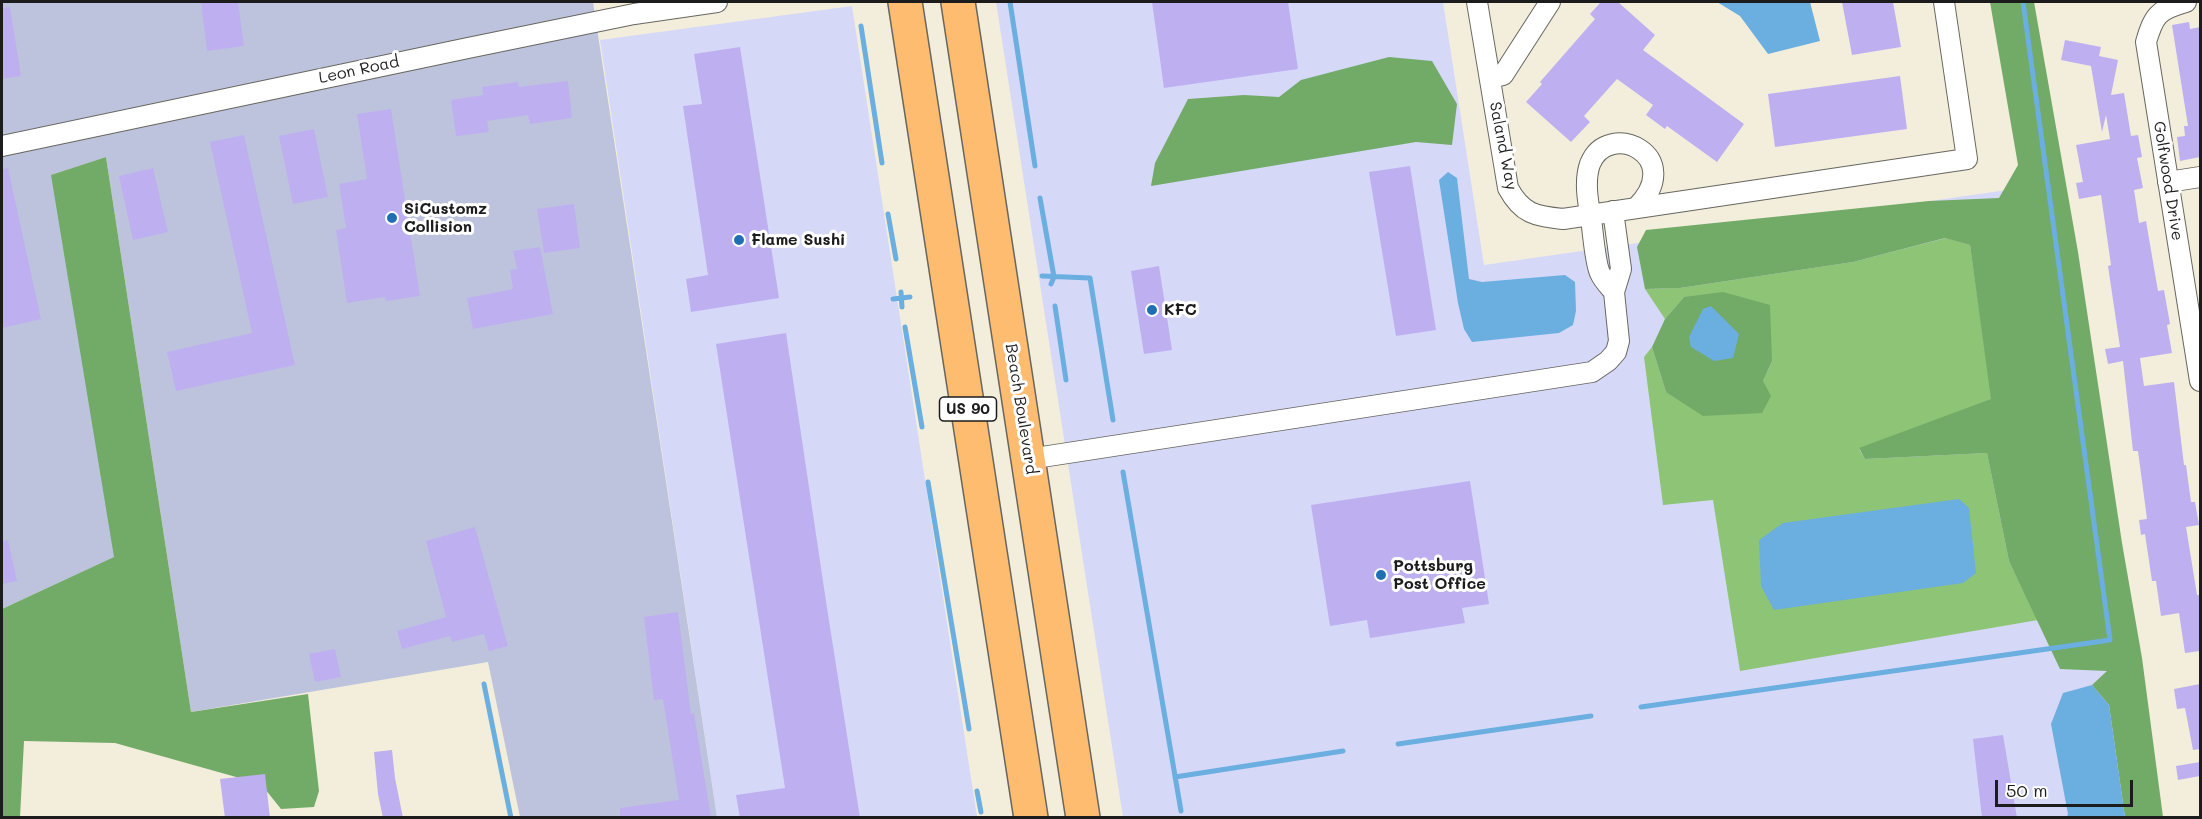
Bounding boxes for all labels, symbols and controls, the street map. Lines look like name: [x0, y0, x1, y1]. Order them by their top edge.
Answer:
street label: Leon Road: [317, 52, 401, 88]
street label: Saland Way: [1485, 100, 1521, 192]
street label: Golfwood Drive: [2149, 120, 2187, 242]
place label: SiCustomz Collision: [404, 199, 487, 237]
marker: SiCustomz Collision: [385, 211, 399, 225]
place label: Flame Sushi: [751, 230, 845, 250]
marker: Flame Sushi: [732, 233, 746, 247]
place label: KFC: [1164, 300, 1197, 320]
marker: KFC: [1145, 303, 1159, 317]
street label: Beach Boulevard: [1001, 342, 1041, 476]
road number: US 90: [940, 397, 996, 421]
place label: Pottsburg Post Office: [1393, 556, 1486, 594]
marker: Pottsburg Post Office: [1374, 568, 1388, 582]
scale bar: [1998, 768, 2136, 806]
text: 50 m: [2006, 778, 2048, 802]

